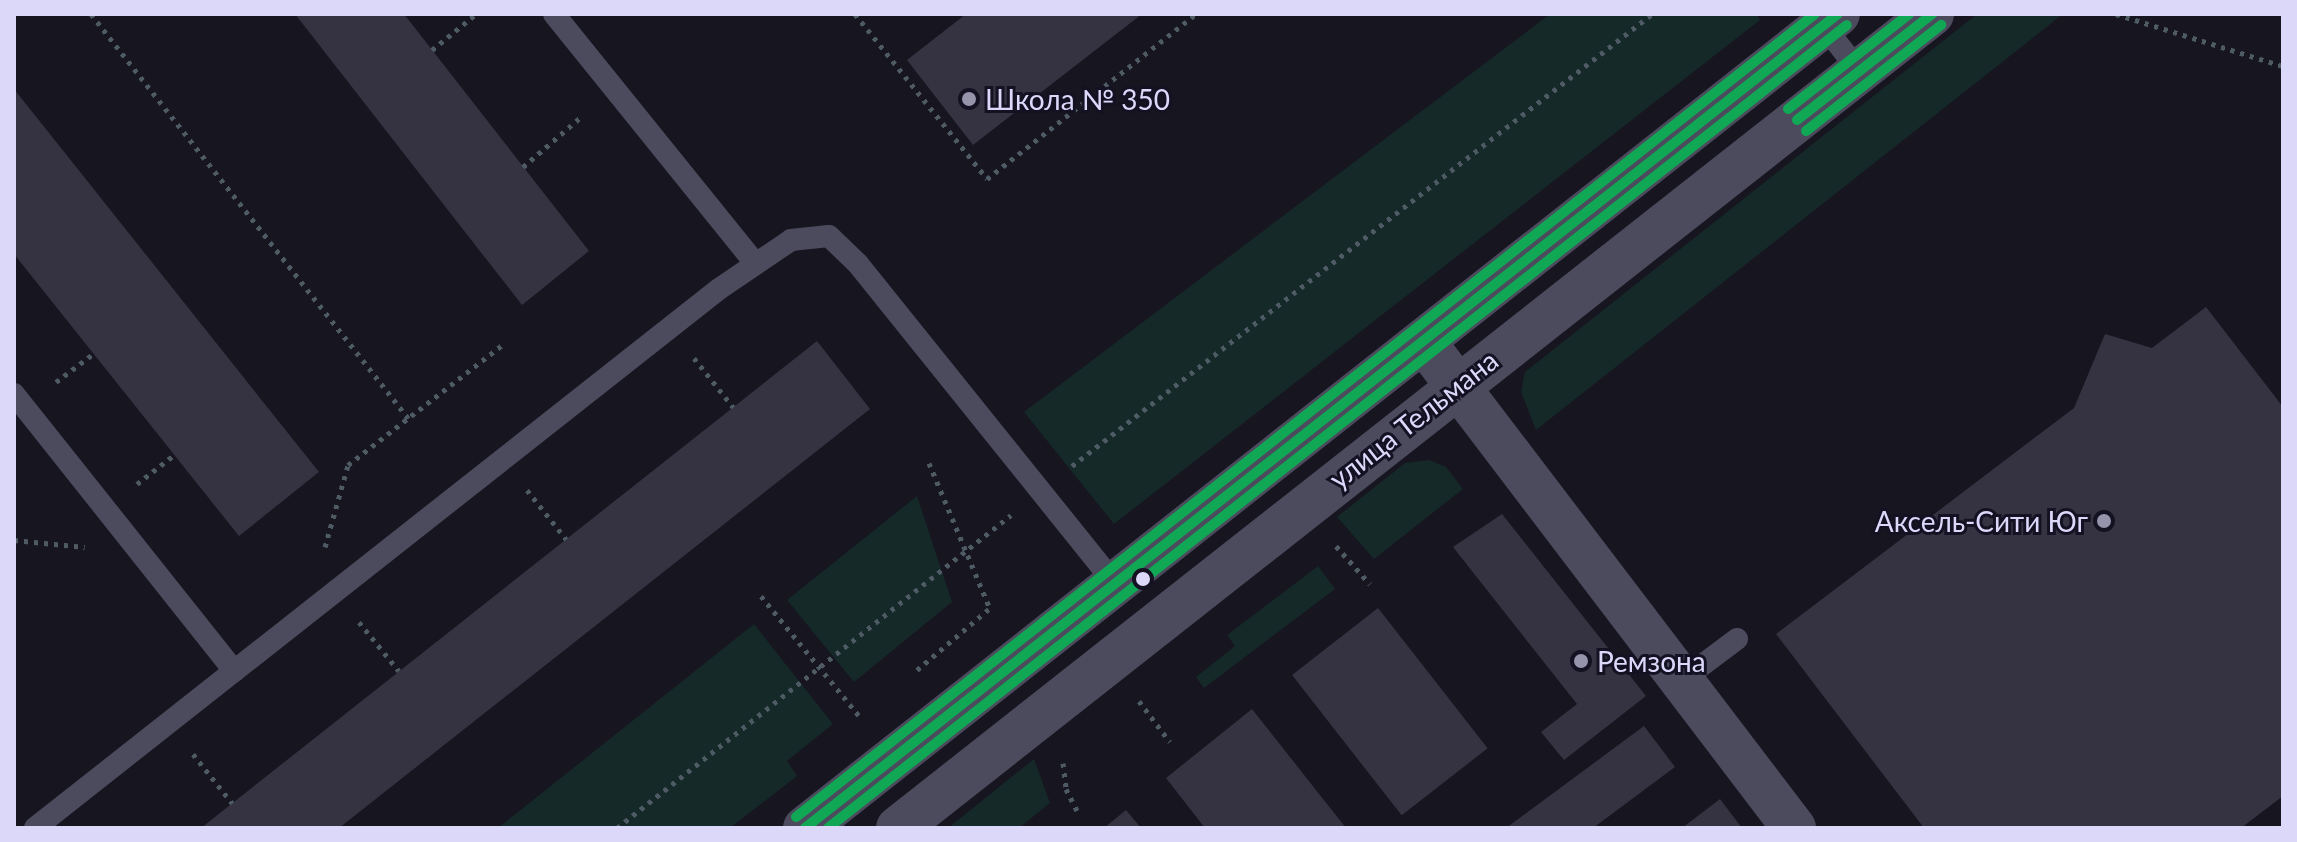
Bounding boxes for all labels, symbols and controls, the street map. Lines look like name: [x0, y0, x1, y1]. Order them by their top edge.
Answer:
place label: Школа № 350: [985, 82, 1170, 116]
marker: Школа № 350: [960, 90, 978, 108]
street label: улица Тельмана: [1322, 343, 1504, 495]
place label: Аксель-Сити Юг: [1875, 504, 2088, 538]
marker: Аксель-Сити Юг: [2095, 512, 2113, 530]
unlabelled marker: [1135, 571, 1151, 587]
place label: Ремзона: [1597, 644, 1706, 678]
marker: Ремзона: [1572, 652, 1590, 670]

